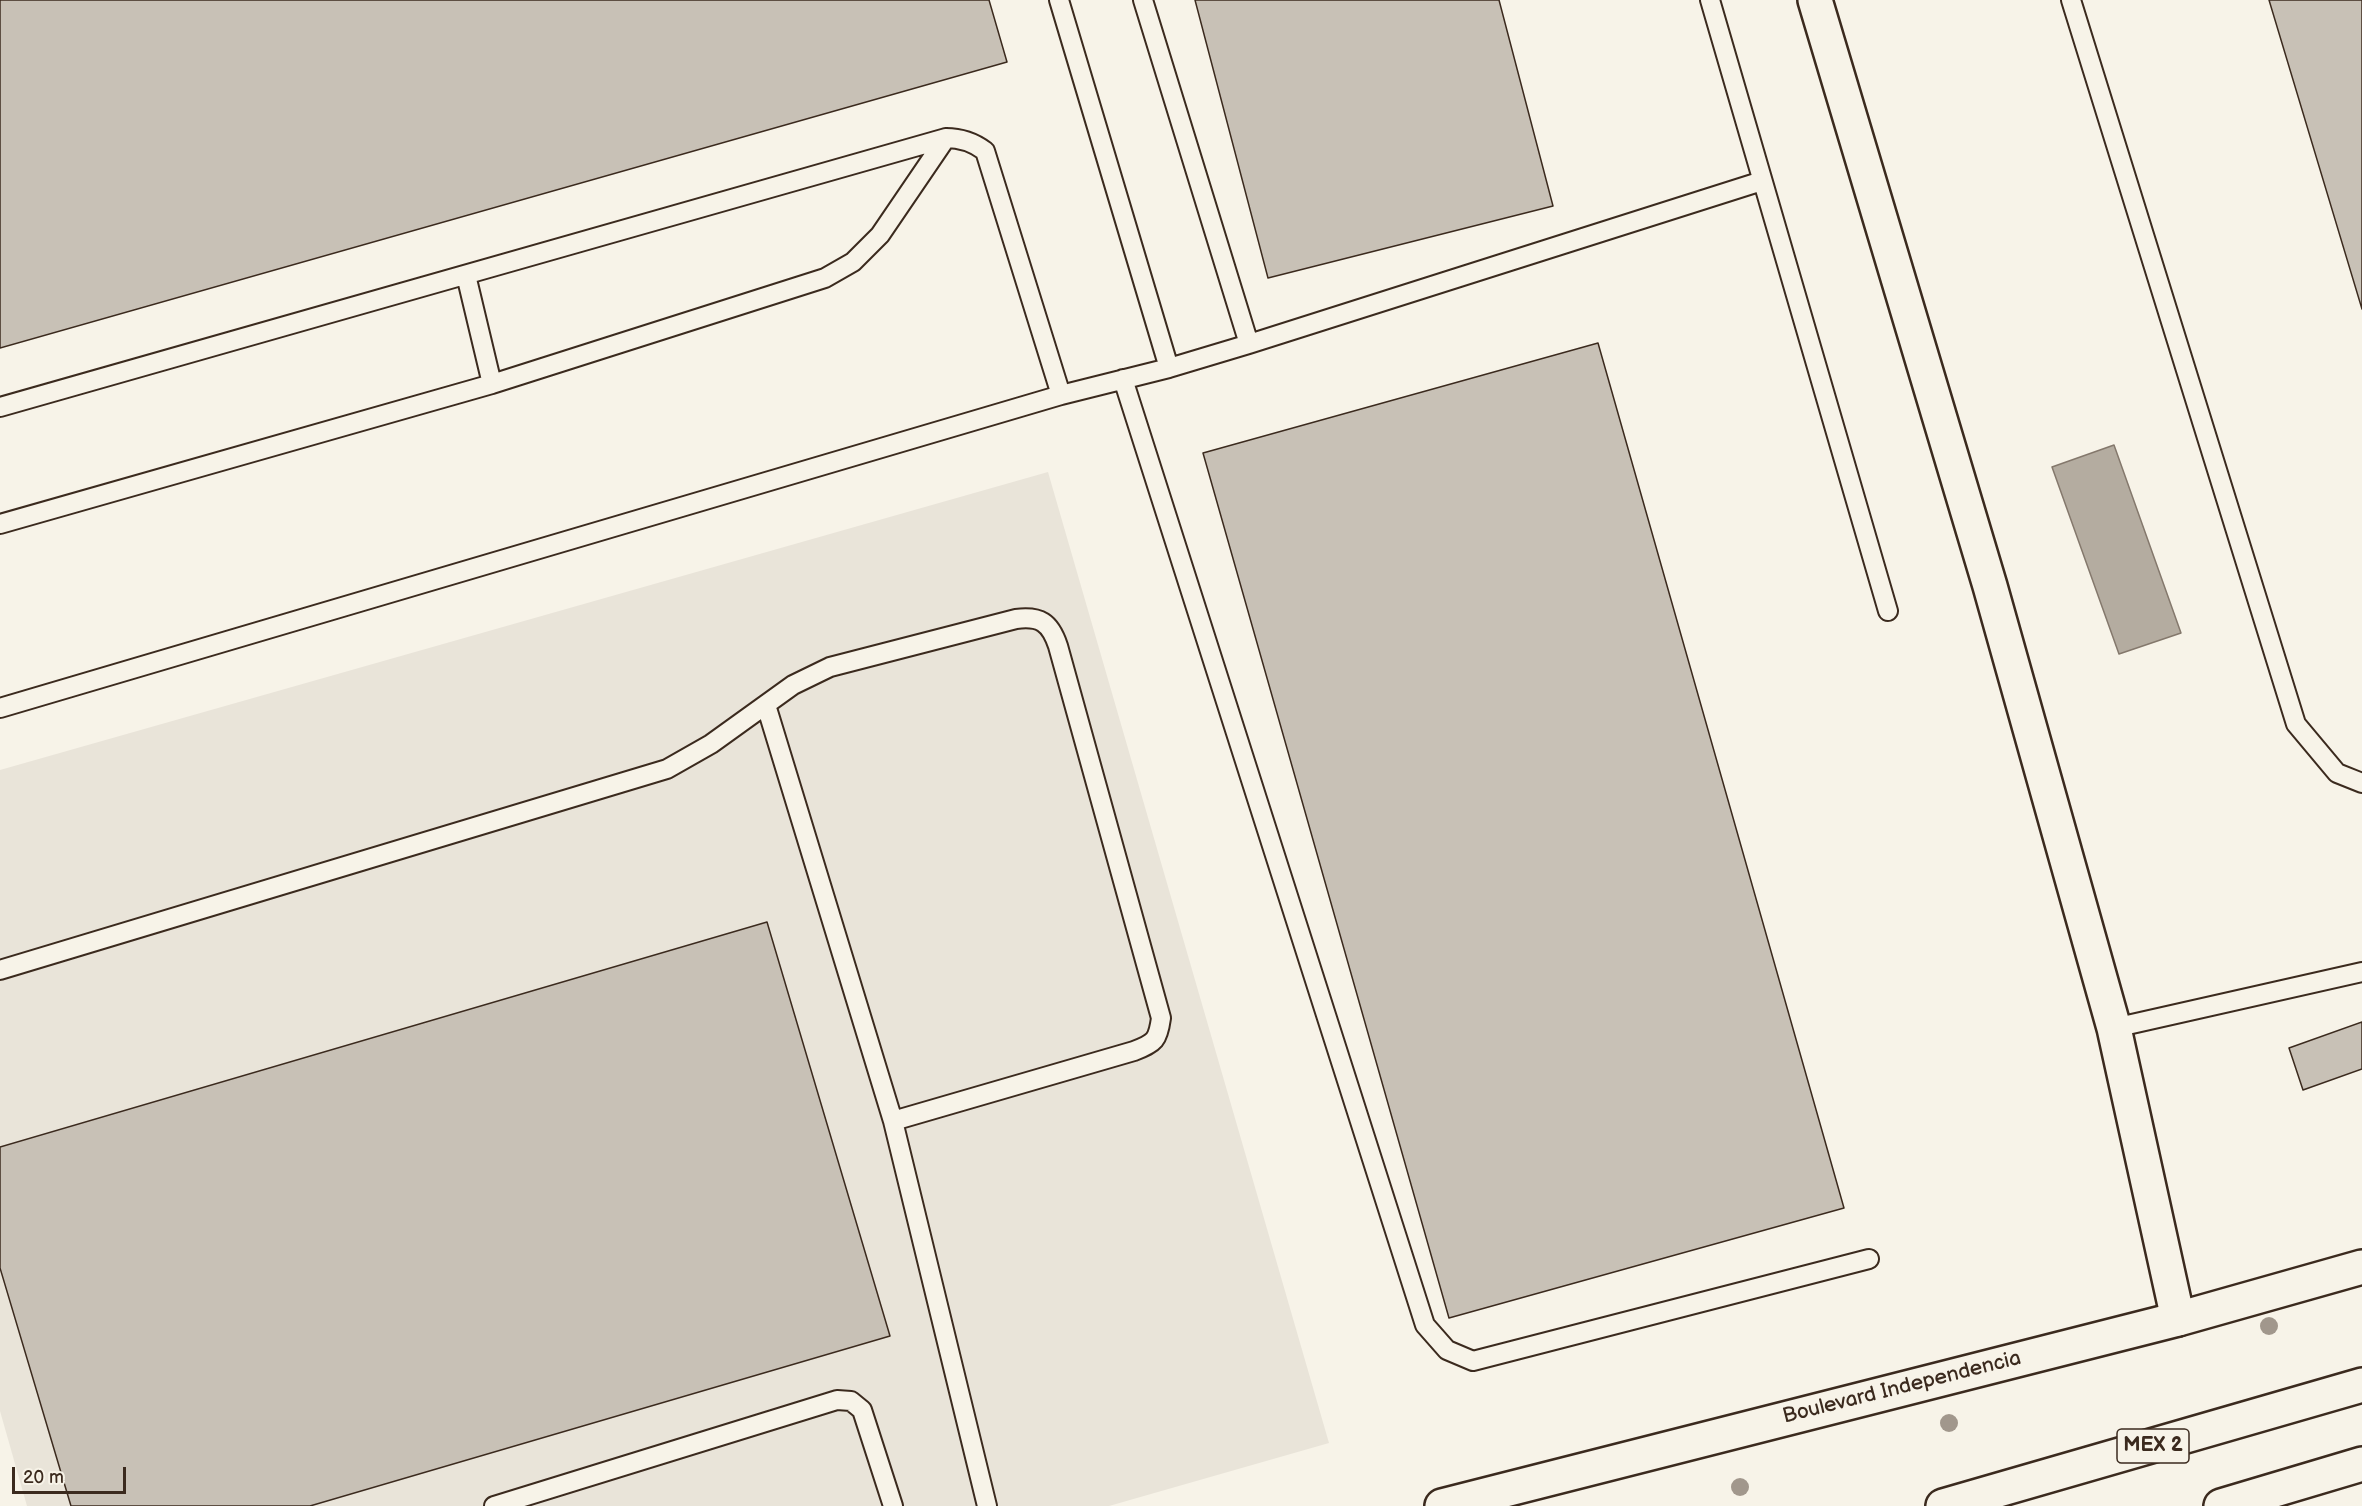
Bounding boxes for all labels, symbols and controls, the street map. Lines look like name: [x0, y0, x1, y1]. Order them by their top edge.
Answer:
street label: Boulevard Independencia: [1780, 1346, 2024, 1430]
road number: MEX 2: [2117, 1429, 2189, 1463]
scale bar: [15, 1455, 129, 1493]
text: 20 m: [23, 1467, 64, 1488]

